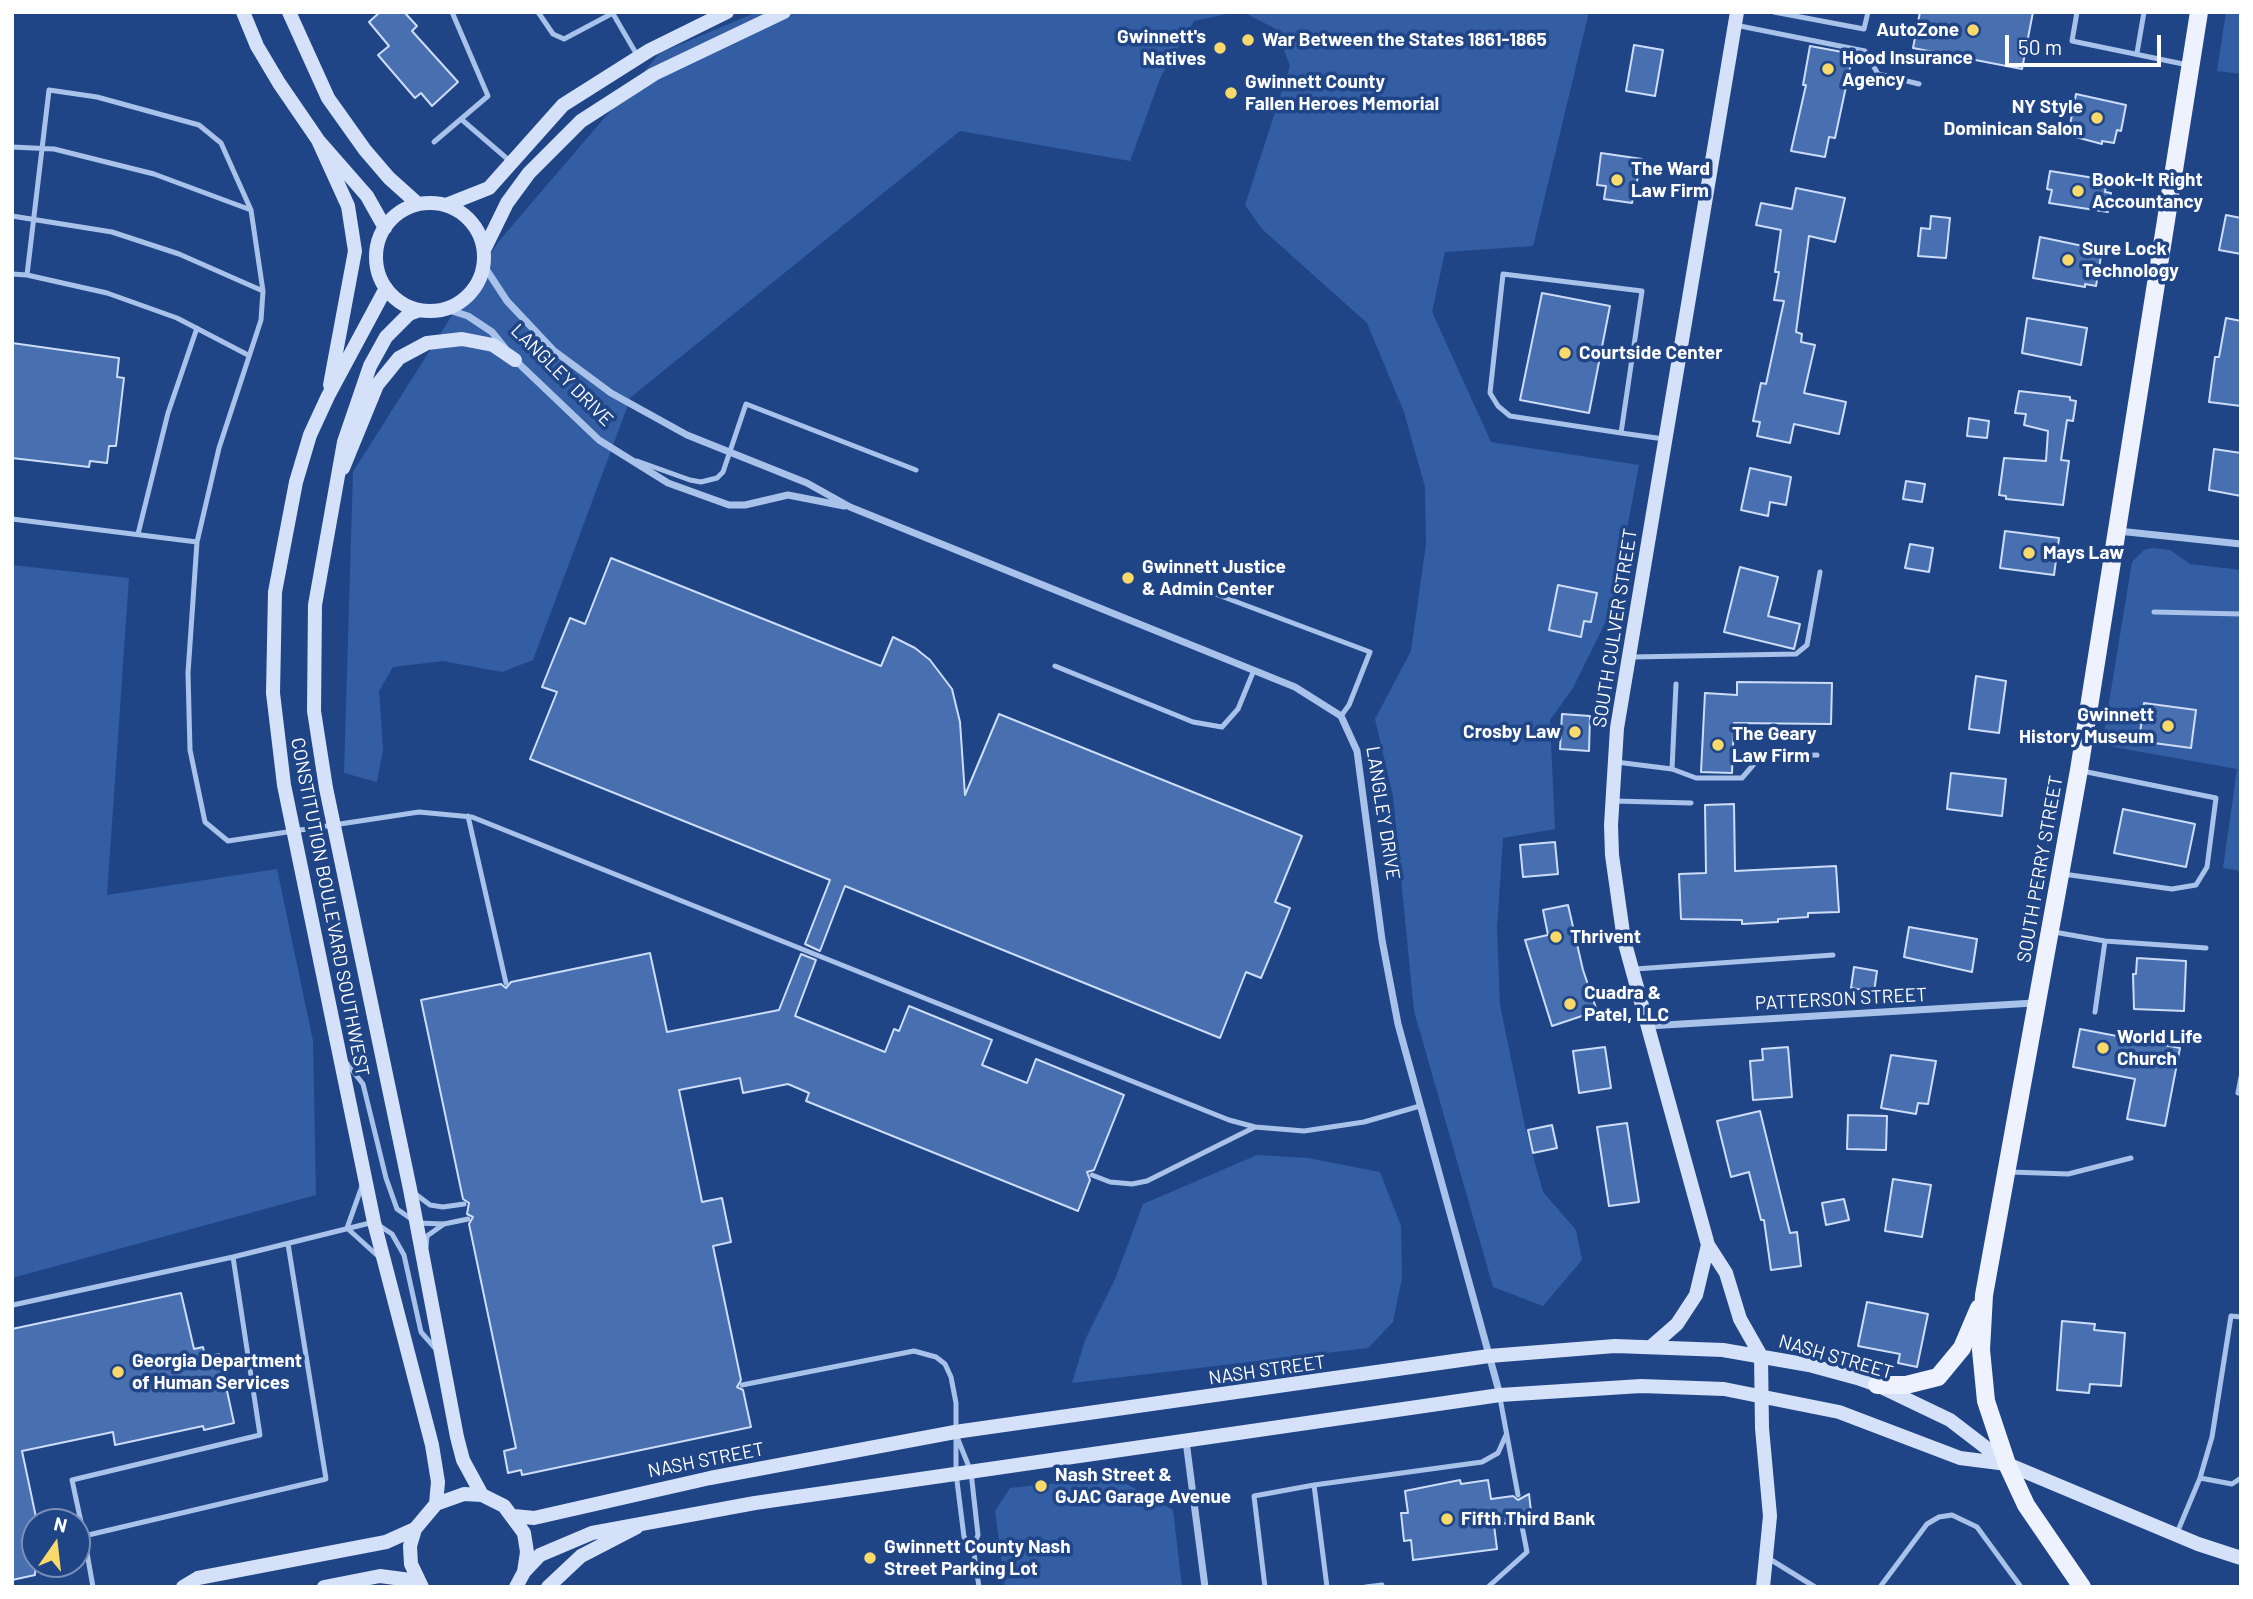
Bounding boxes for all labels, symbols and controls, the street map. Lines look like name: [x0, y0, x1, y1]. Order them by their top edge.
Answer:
place label: AutoZone: [1876, 19, 1959, 41]
scale bar: [2008, 21, 2164, 65]
marker: AutoZone: [1965, 22, 1981, 38]
place label: Gwinnett's Natives: [1117, 26, 1206, 70]
place label: War Between the States 1861-1865: [1262, 29, 1547, 51]
marker: War Between the States 1861-1865: [1240, 32, 1256, 48]
text: 50 m: [2018, 34, 2062, 59]
marker: Gwinnett's Natives: [1212, 40, 1228, 56]
place label: Hood Insurance Agency: [1842, 47, 1973, 91]
marker: Hood Insurance Agency: [1820, 61, 1836, 77]
place label: Gwinnett County Fallen Heroes Memorial: [1245, 71, 1439, 115]
marker: Gwinnett County Fallen Heroes Memorial: [1223, 85, 1239, 101]
place label: NY Style Dominican Salon: [1943, 96, 2083, 140]
marker: NY Style Dominican Salon: [2089, 110, 2105, 126]
place label: The Ward Law Firm: [1631, 158, 1710, 202]
place label: Book-It Right Accountancy: [2092, 169, 2203, 213]
marker: The Ward Law Firm: [1609, 172, 1625, 188]
marker: Book-It Right Accountancy: [2070, 183, 2086, 199]
place label: Sure Lock Technology: [2082, 238, 2179, 282]
marker: Sure Lock Technology: [2060, 252, 2076, 268]
street label: LANGLEY DRIVE: [506, 319, 618, 431]
place label: Courtside Center: [1579, 342, 1722, 364]
marker: Courtside Center: [1557, 345, 1573, 361]
street label: SOUTH CULVER STREET: [1588, 527, 1642, 729]
place label: Mays Law: [2043, 542, 2124, 564]
marker: Mays Law: [2021, 545, 2037, 561]
place label: Gwinnett Justice & Admin Center: [1142, 556, 1286, 600]
marker: Gwinnett Justice & Admin Center: [1120, 570, 1136, 586]
place label: Gwinnett History Museum: [2019, 704, 2154, 748]
marker: Gwinnett History Museum: [2160, 718, 2176, 734]
place label: Crosby Law: [1463, 721, 1561, 743]
place label: The Geary Law Firm: [1732, 723, 1817, 767]
marker: Crosby Law: [1567, 724, 1583, 740]
street label: CONSTITUTION BOULEVARD SOUTHWEST: [286, 736, 374, 1078]
marker: The Geary Law Firm: [1710, 737, 1726, 753]
street label: LANGLEY DRIVE: [1361, 744, 1405, 882]
street label: SOUTH PERRY STREET: [2012, 774, 2068, 964]
place label: Thrivent: [1570, 926, 1641, 948]
marker: Thrivent: [1548, 929, 1564, 945]
place label: Cuadra & Patel, LLC: [1584, 982, 1669, 1026]
street label: PATTERSON STREET: [1754, 983, 1928, 1015]
marker: Cuadra & Patel, LLC: [1562, 996, 1578, 1012]
place label: World Life Church: [2117, 1026, 2202, 1070]
marker: World Life Church: [2095, 1040, 2111, 1056]
street label: NASH STREET: [1776, 1330, 1896, 1384]
place label: Georgia Department of Human Services: [132, 1350, 302, 1394]
street label: NASH STREET: [1207, 1351, 1327, 1389]
marker: Georgia Department of Human Services: [110, 1364, 126, 1380]
street label: NASH STREET: [646, 1438, 766, 1482]
place label: Nash Street & GJAC Garage Avenue: [1055, 1464, 1231, 1508]
marker: Nash Street & GJAC Garage Avenue: [1033, 1478, 1049, 1494]
north arrow: [21, 1508, 91, 1578]
place label: Fifth Third Bank: [1461, 1508, 1595, 1530]
text: N: [52, 1511, 70, 1537]
marker: Fifth Third Bank: [1439, 1511, 1455, 1527]
place label: Gwinnett County Nash Street Parking Lot: [884, 1536, 1071, 1580]
marker: Gwinnett County Nash Street Parking Lot: [862, 1550, 878, 1566]

